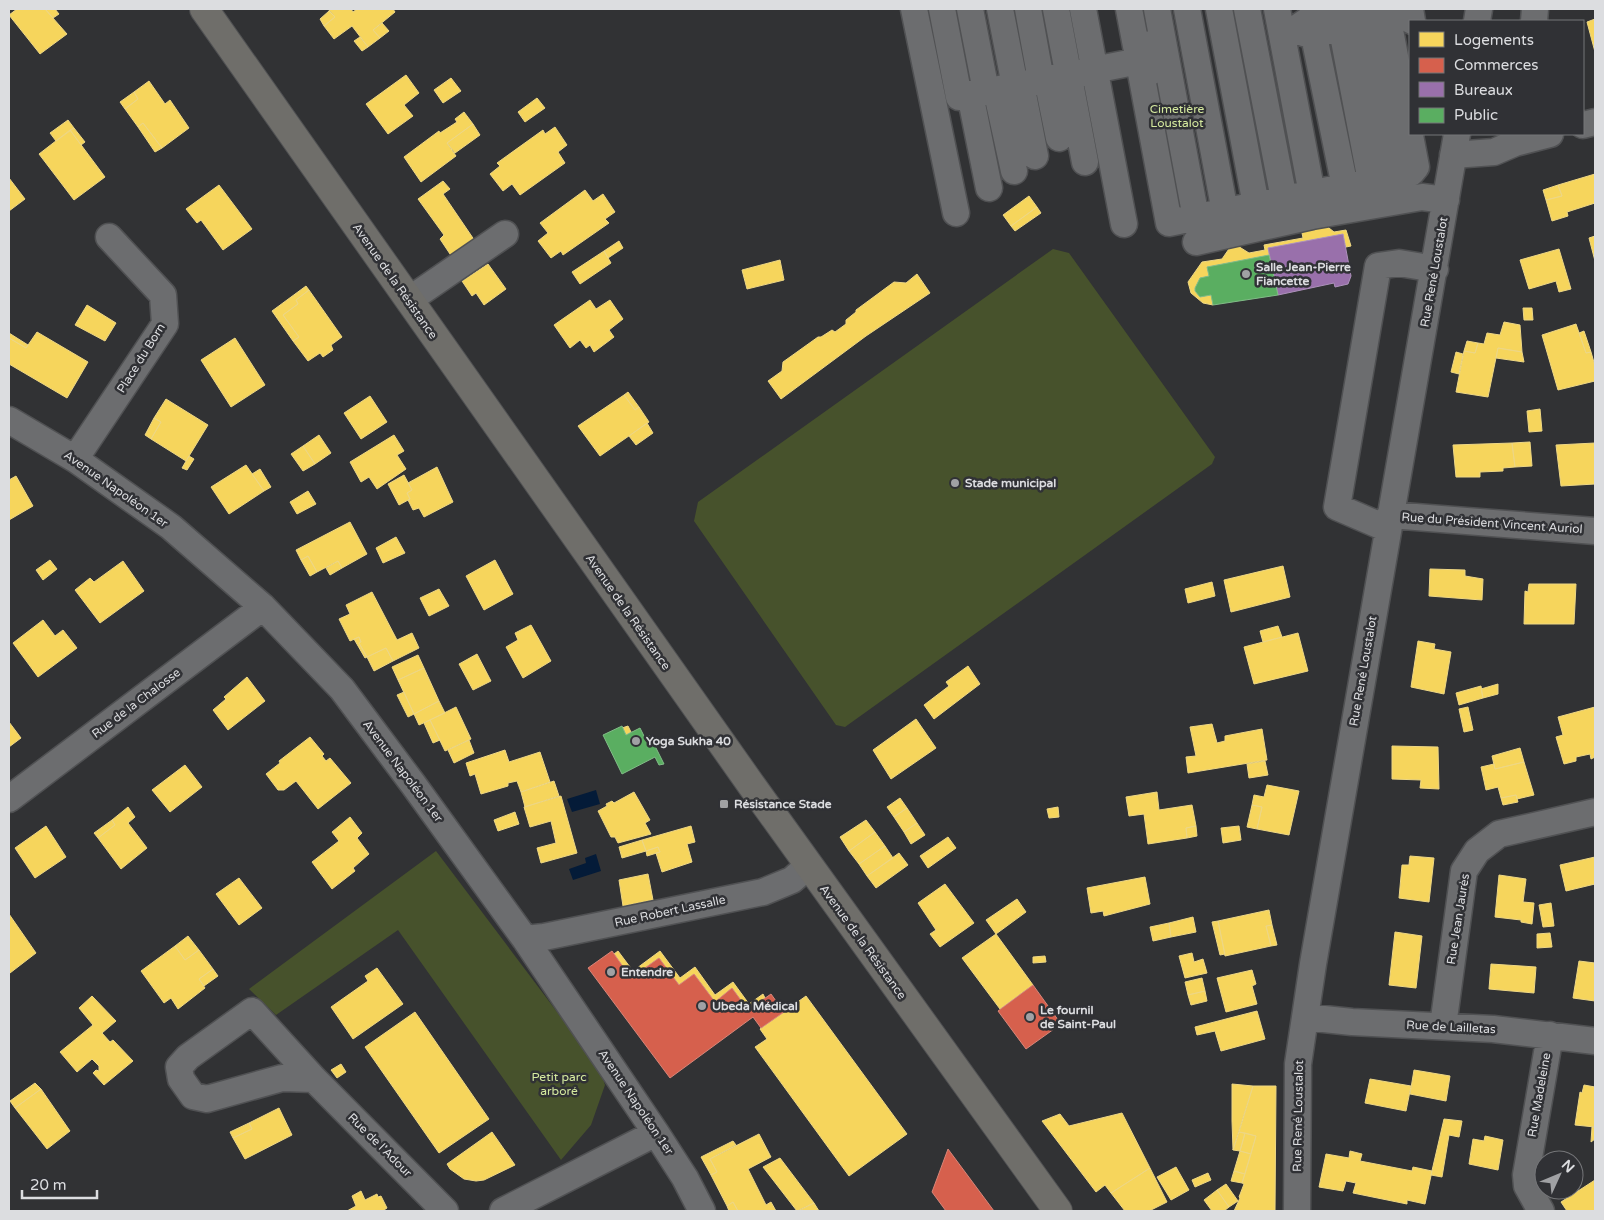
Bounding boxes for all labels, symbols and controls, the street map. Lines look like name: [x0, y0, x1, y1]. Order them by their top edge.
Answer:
legend: [1409, 20, 1584, 135]
text: Logements: [1454, 31, 1534, 49]
text: Commerces: [1454, 56, 1538, 74]
text: Bureaux: [1454, 81, 1513, 99]
park label: Cimetière Loustalot: [1150, 102, 1205, 130]
text: Public: [1454, 106, 1498, 124]
street label: Rue René Loustalot: [1417, 215, 1451, 328]
street label: Avenue de la Résistance: [350, 220, 440, 342]
place label: Salle Jean-Pierre Fiancette: [1256, 260, 1351, 288]
marker: Salle Jean-Pierre Fiancette: [1240, 268, 1252, 280]
street label: Place du Born: [114, 321, 168, 395]
street label: Avenue Napoléon 1er: [61, 448, 171, 530]
place label: Stade municipal: [965, 476, 1056, 491]
marker: Stade municipal: [949, 477, 961, 489]
street label: Rue du Président Vincent Auriol: [1401, 510, 1583, 536]
street label: Avenue de la Résistance: [583, 551, 673, 673]
street label: Rue René Loustalot: [1346, 614, 1380, 727]
street label: Rue de la Chalosse: [89, 665, 183, 741]
street label: Avenue Napoléon 1er: [360, 717, 446, 825]
place label: Yoga Sukha 40: [646, 734, 731, 749]
marker: Yoga Sukha 40: [630, 735, 642, 747]
place label: Résistance Stade: [734, 797, 832, 811]
marker: Résistance Stade: [718, 798, 730, 810]
street label: Rue Jean Jaurès: [1444, 872, 1472, 965]
street label: Avenue de la Résistance: [817, 882, 909, 1002]
street label: Rue Robert Lassalle: [613, 892, 727, 930]
place label: Entendre: [621, 965, 673, 979]
marker: Entendre: [605, 966, 617, 978]
place label: Ubeda Médical: [712, 999, 798, 1013]
marker: Ubeda Médical: [696, 1000, 708, 1012]
place label: Le fournil de Saint-Paul: [1040, 1003, 1116, 1031]
marker: Le fournil de Saint-Paul: [1024, 1011, 1036, 1023]
street label: Rue de Lailletas: [1406, 1018, 1496, 1036]
street label: Avenue Napoléon 1er: [596, 1047, 677, 1158]
street label: Rue Madeleine: [1525, 1052, 1553, 1138]
street label: Rue René Loustalot: [1290, 1060, 1306, 1172]
park label: Petit parc arboré: [531, 1070, 587, 1098]
street label: Rue de l'Adour: [345, 1110, 415, 1180]
north arrow: [1534, 1150, 1584, 1200]
text: N: [1558, 1156, 1578, 1176]
scale bar: [22, 1168, 98, 1200]
text: 20 m: [30, 1176, 67, 1194]

